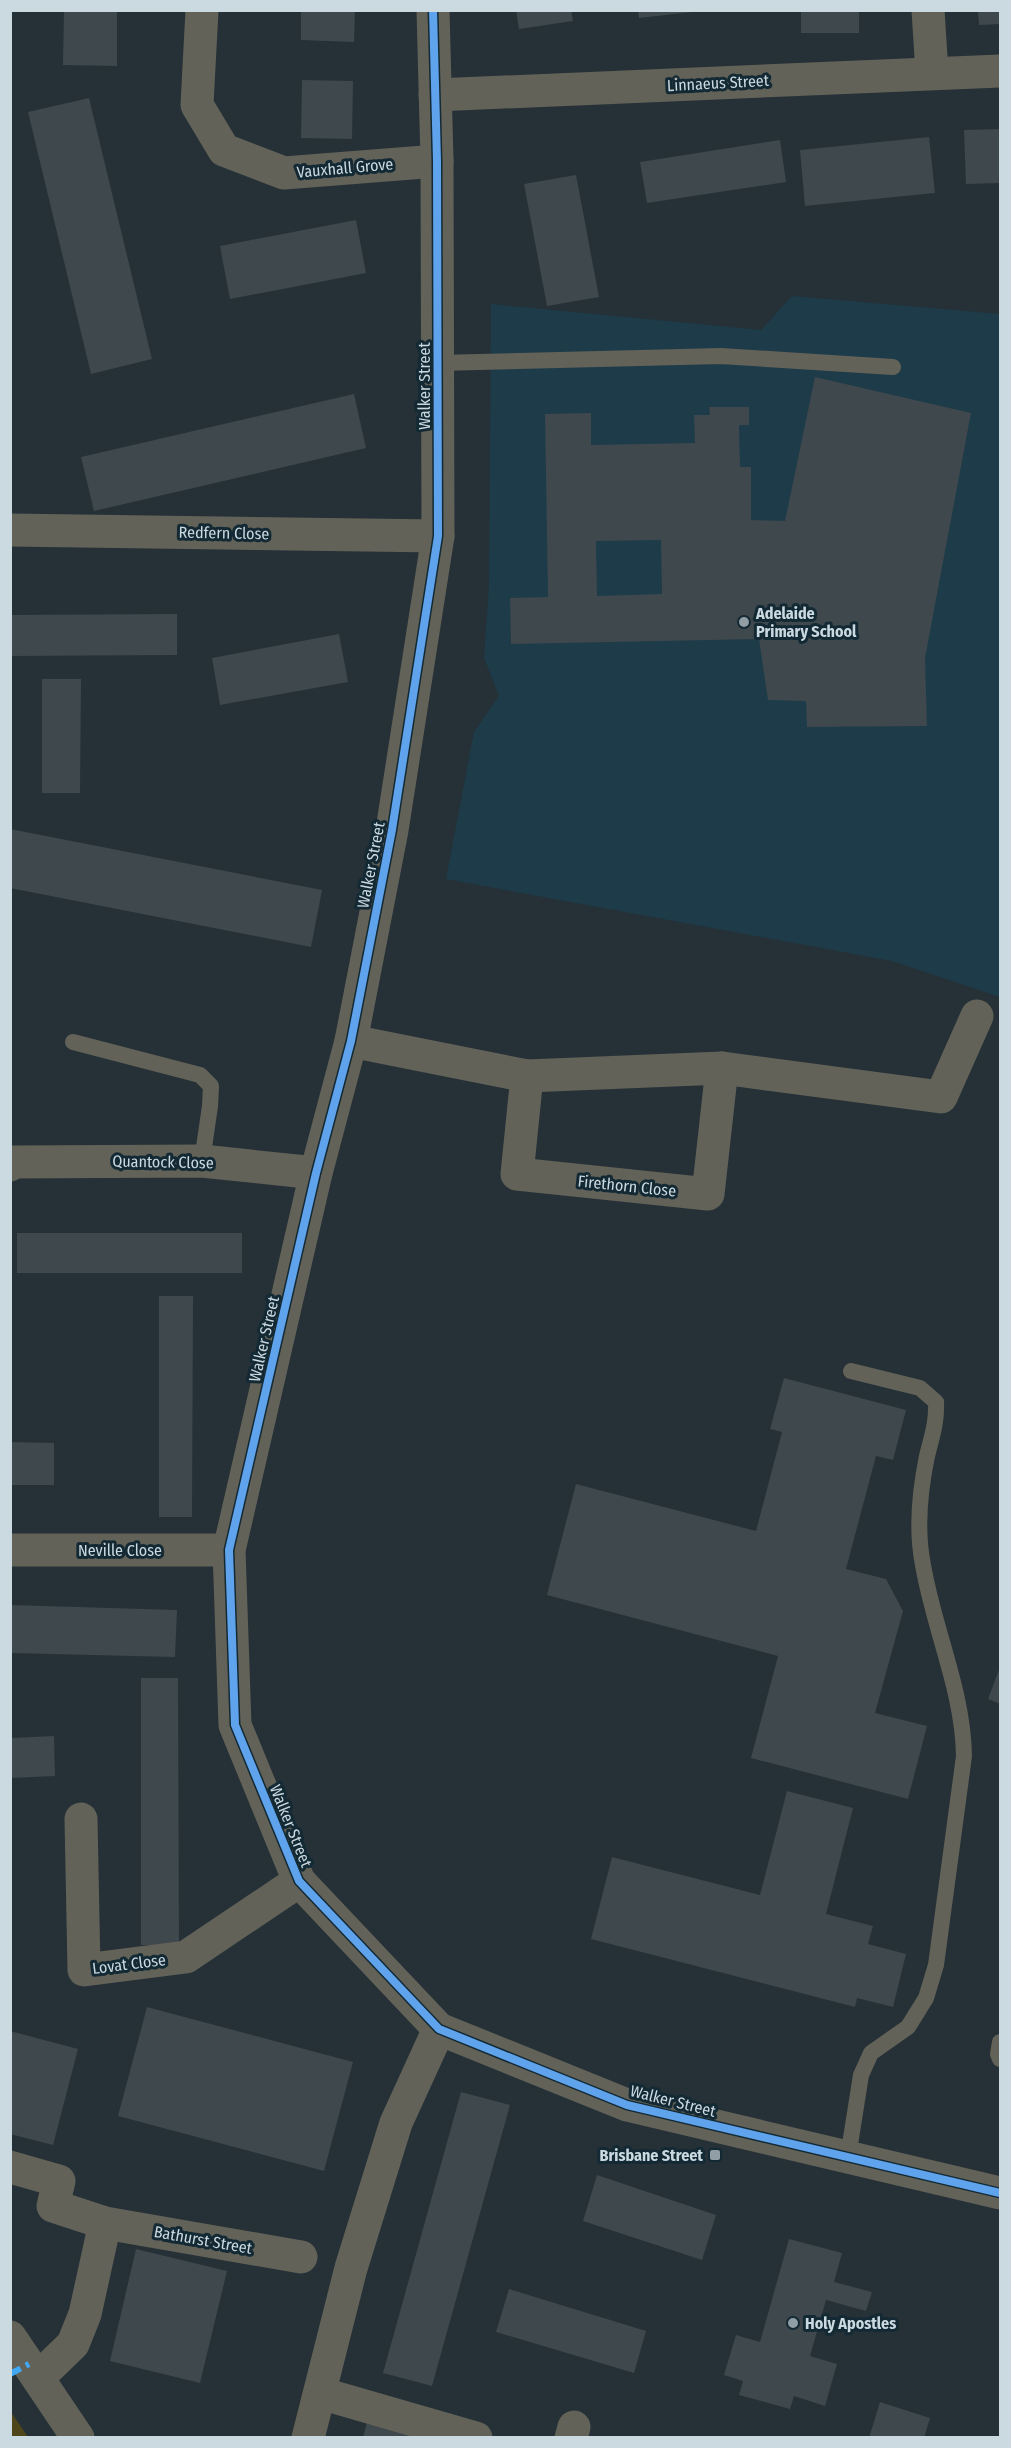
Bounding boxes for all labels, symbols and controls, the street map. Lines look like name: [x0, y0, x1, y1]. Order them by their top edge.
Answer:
street label: Linnaeus Street: [667, 71, 770, 95]
street label: Vauxhall Grove: [296, 154, 394, 182]
street label: Walker Street: [415, 342, 434, 430]
street label: Redfern Close: [179, 523, 270, 543]
place label: Adelaide Primary School: [755, 604, 857, 641]
marker: Adelaide Primary School: [737, 615, 751, 629]
street label: Walker Street: [353, 820, 389, 910]
street label: Quantock Close: [112, 1152, 214, 1172]
street label: Firethorn Close: [577, 1171, 677, 1201]
street label: Walker Street: [245, 1294, 283, 1384]
street label: Neville Close: [78, 1541, 162, 1560]
street label: Walker Street: [266, 1782, 316, 1871]
street label: Lovat Close: [91, 1950, 167, 1978]
street label: Walker Street: [628, 2081, 718, 2121]
place label: Brisbane Street: [600, 2146, 703, 2165]
marker: Brisbane Street: [708, 2148, 722, 2162]
street label: Bathurst Street: [153, 2222, 254, 2258]
place label: Holy Apostles: [805, 2314, 896, 2333]
marker: Holy Apostles: [786, 2316, 800, 2330]

